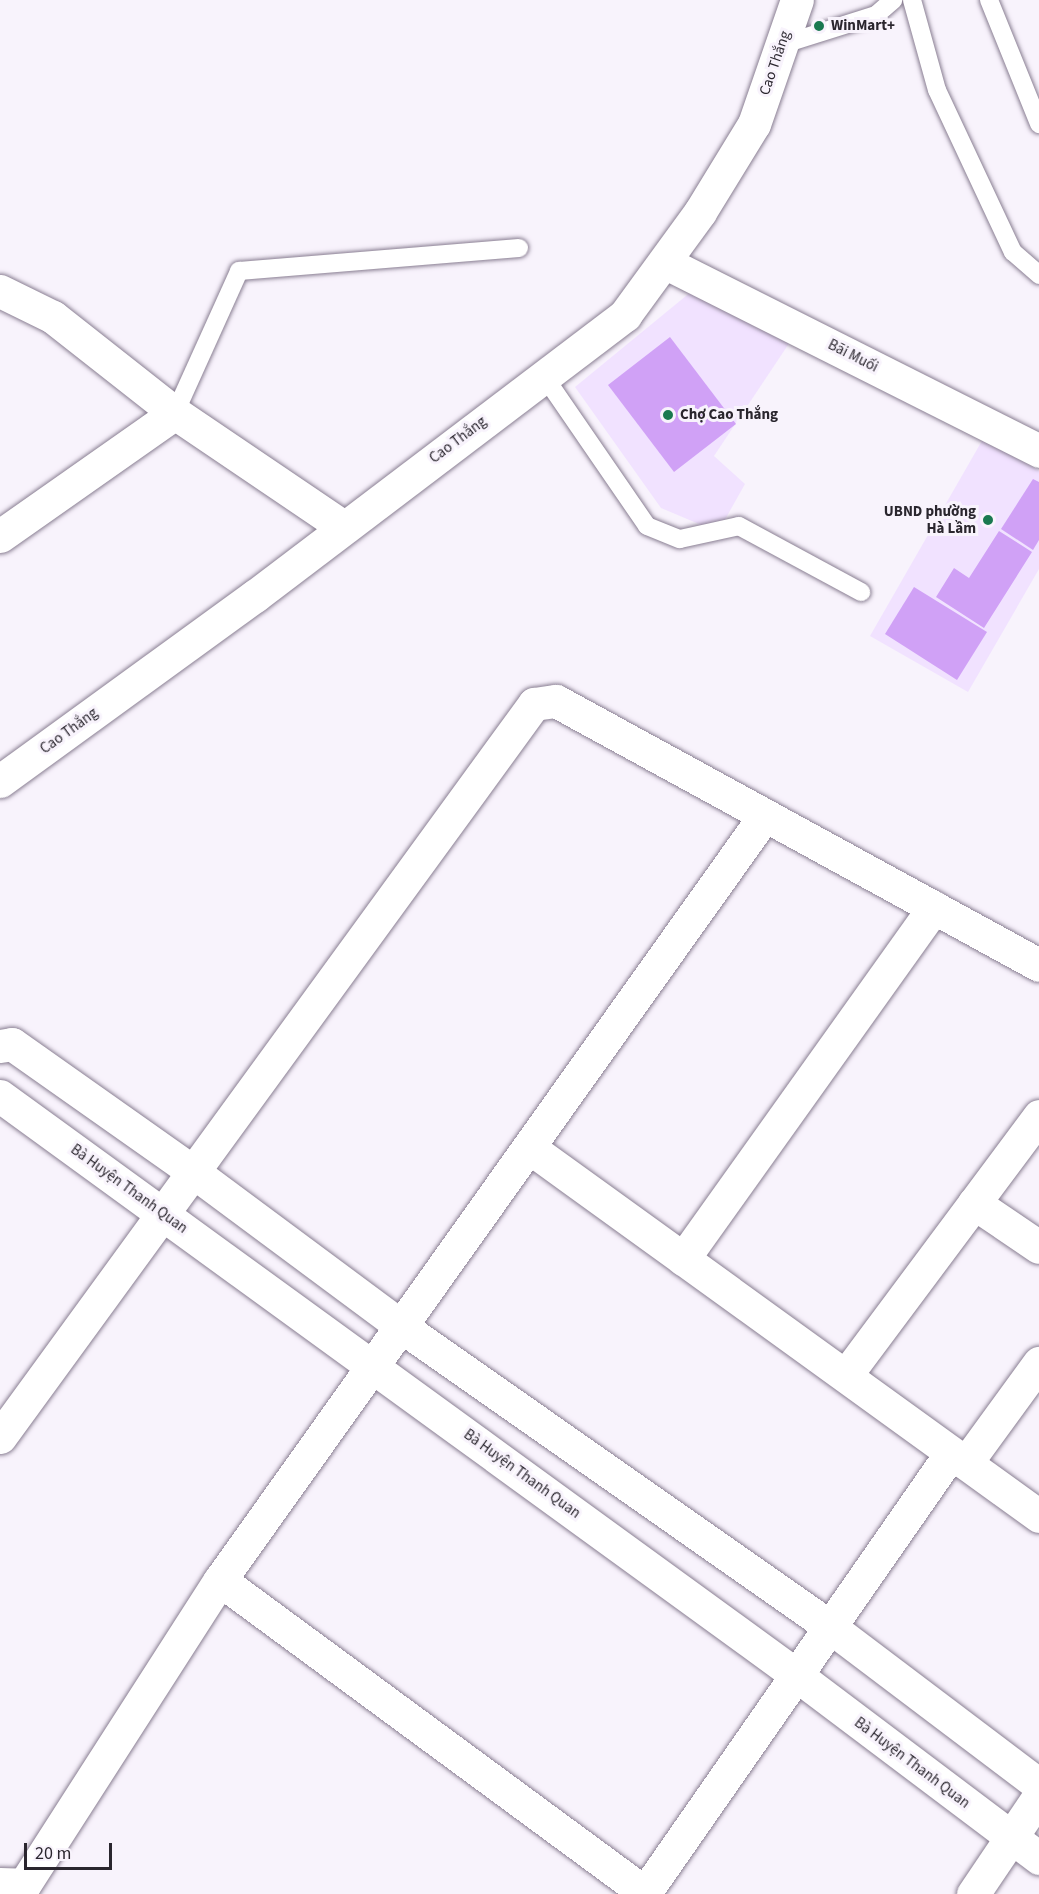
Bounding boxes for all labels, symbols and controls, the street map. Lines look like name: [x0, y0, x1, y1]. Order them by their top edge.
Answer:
place label: WinMart+: [831, 17, 895, 35]
marker: WinMart+: [812, 19, 826, 33]
street label: Cao Thắng: [756, 28, 794, 98]
street label: Bãi Muối: [825, 336, 881, 376]
place label: Chợ Cao Thắng: [680, 406, 778, 424]
marker: Chợ Cao Thắng: [661, 408, 675, 422]
street label: Cao Thắng: [426, 413, 490, 467]
place label: UBND phường Hà Lầm: [884, 502, 976, 537]
marker: UBND phường Hà Lầm: [981, 513, 995, 527]
street label: Cao Thắng: [37, 704, 101, 758]
street label: Bà Huyện Thanh Quan: [67, 1141, 191, 1237]
street label: Bà Huyện Thanh Quan: [460, 1426, 584, 1522]
street label: Bà Huyện Thanh Quan: [851, 1714, 973, 1812]
scale bar: [27, 1831, 116, 1869]
text: 20 m: [35, 1841, 71, 1866]

